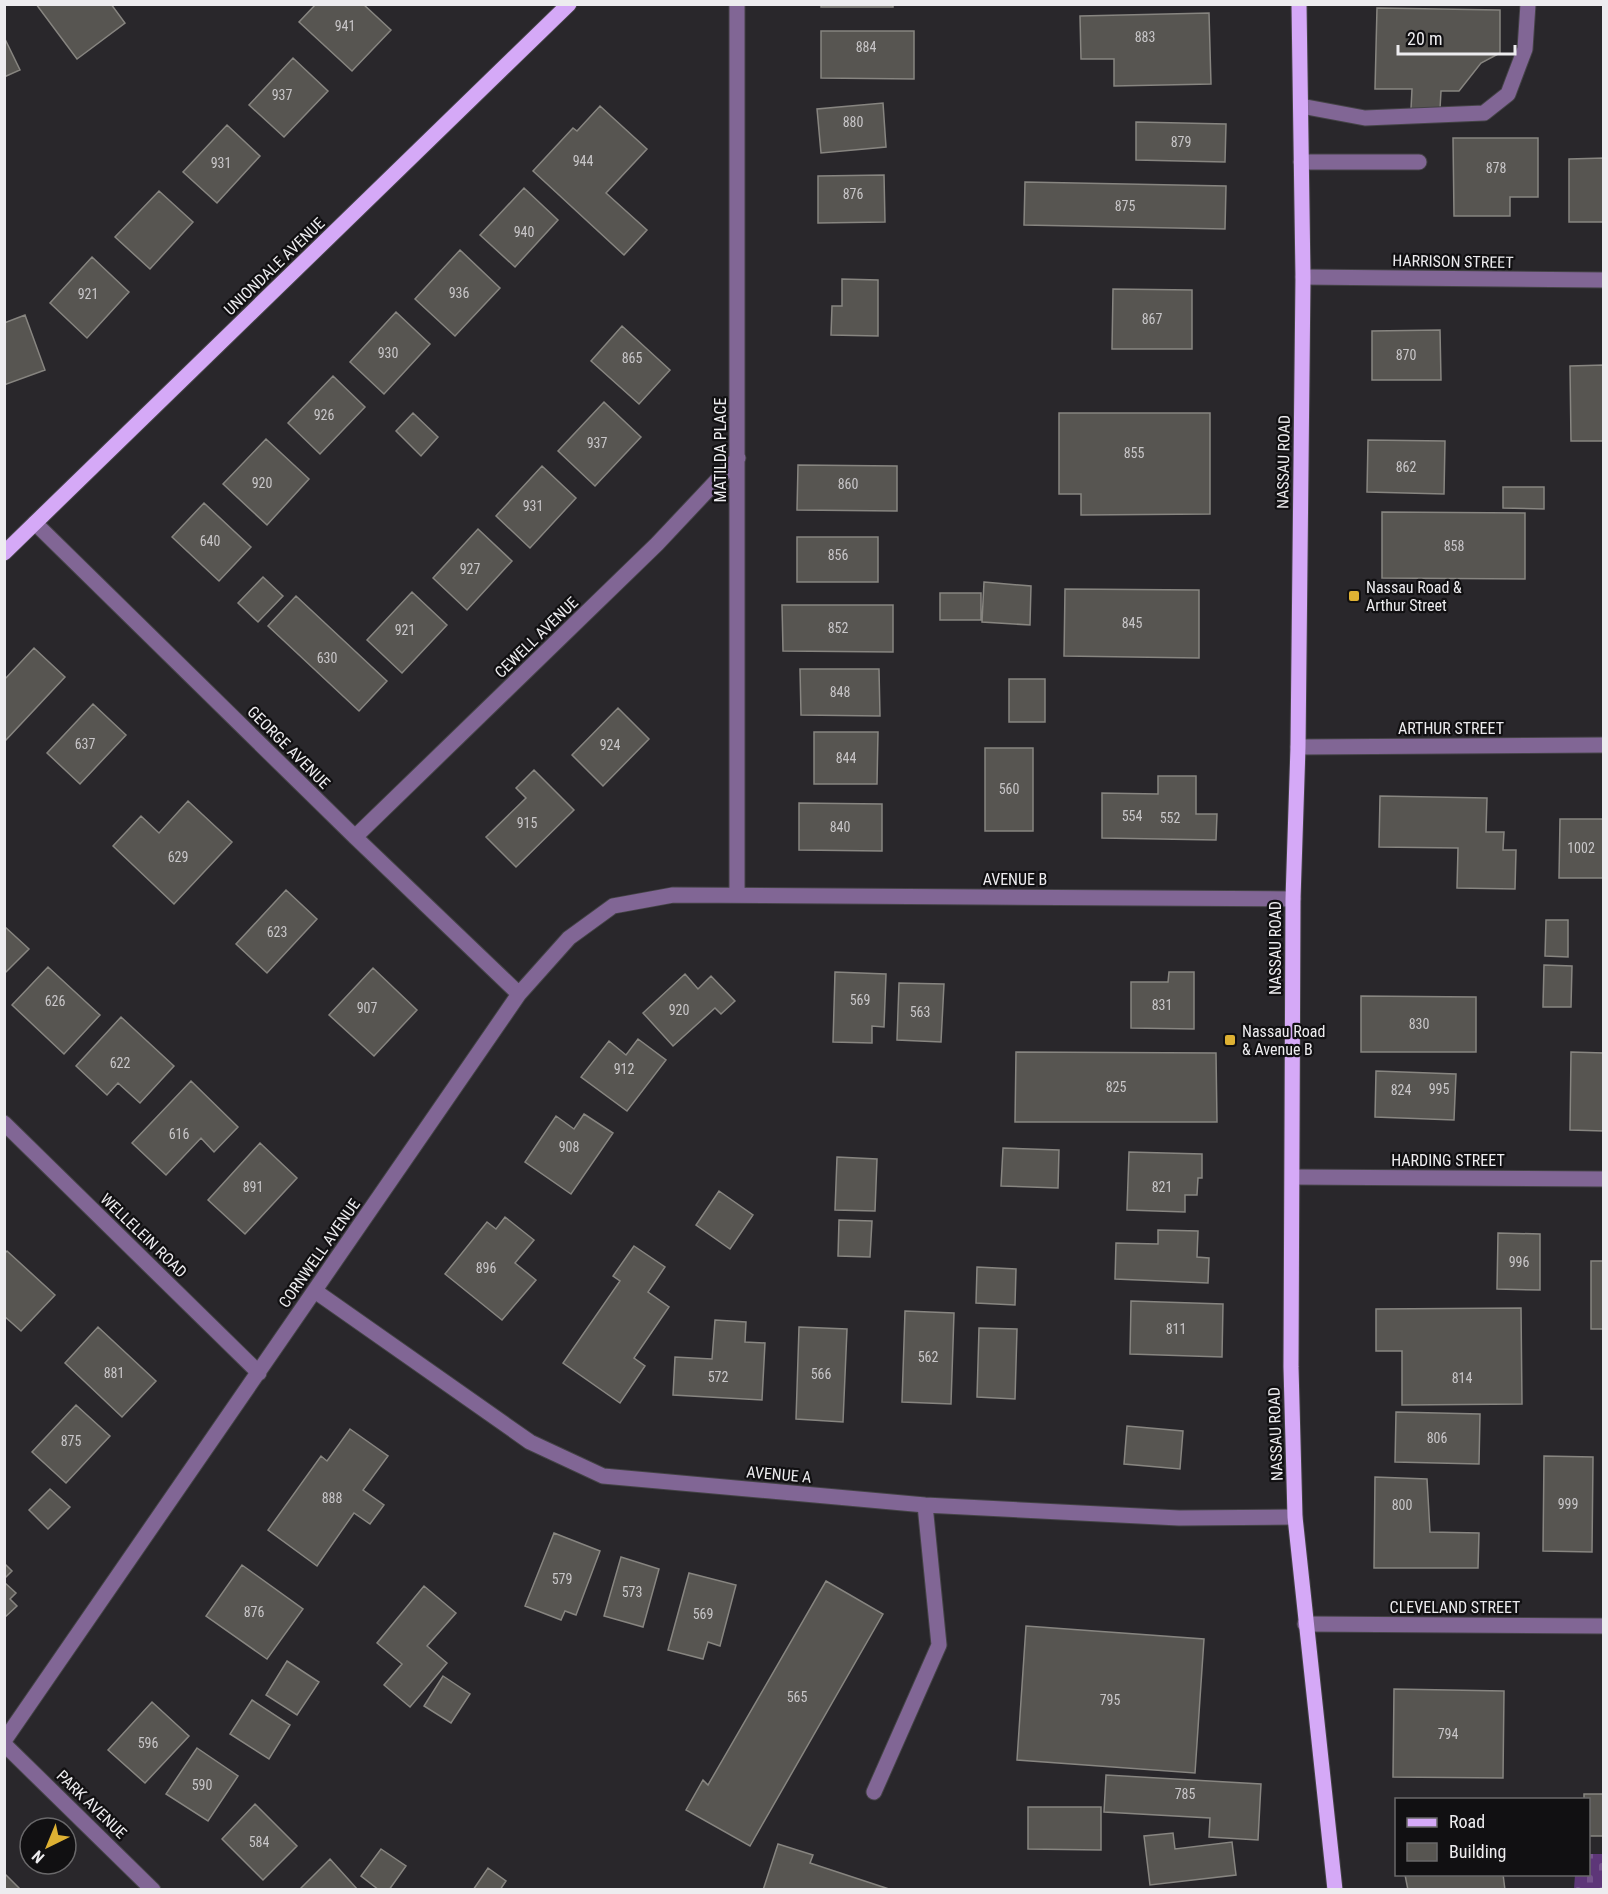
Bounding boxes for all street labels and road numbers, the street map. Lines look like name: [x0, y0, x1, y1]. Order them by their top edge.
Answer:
street label: UNIONDALE AVENUE: [220, 214, 329, 319]
street label: HARRISON STREET: [1392, 251, 1514, 272]
street label: MATILDA PLACE: [711, 397, 730, 503]
street label: NASSAU ROAD: [1273, 415, 1294, 509]
street label: CEWELL AVENUE: [491, 593, 582, 682]
street label: GEORGE AVENUE: [243, 702, 334, 793]
street label: ARTHUR STREET: [1398, 719, 1504, 738]
street label: AVENUE B: [983, 870, 1047, 889]
street label: NASSAU ROAD: [1266, 901, 1285, 995]
street label: HARDING STREET: [1391, 1151, 1505, 1170]
street label: WELLELEIN ROAD: [96, 1189, 191, 1281]
street label: CORNWELL AVENUE: [275, 1195, 364, 1311]
street label: NASSAU ROAD: [1264, 1387, 1287, 1481]
street label: AVENUE A: [746, 1462, 812, 1487]
street label: CLEVELAND STREET: [1390, 1598, 1520, 1617]
street label: PARK AVENUE: [53, 1766, 131, 1843]

